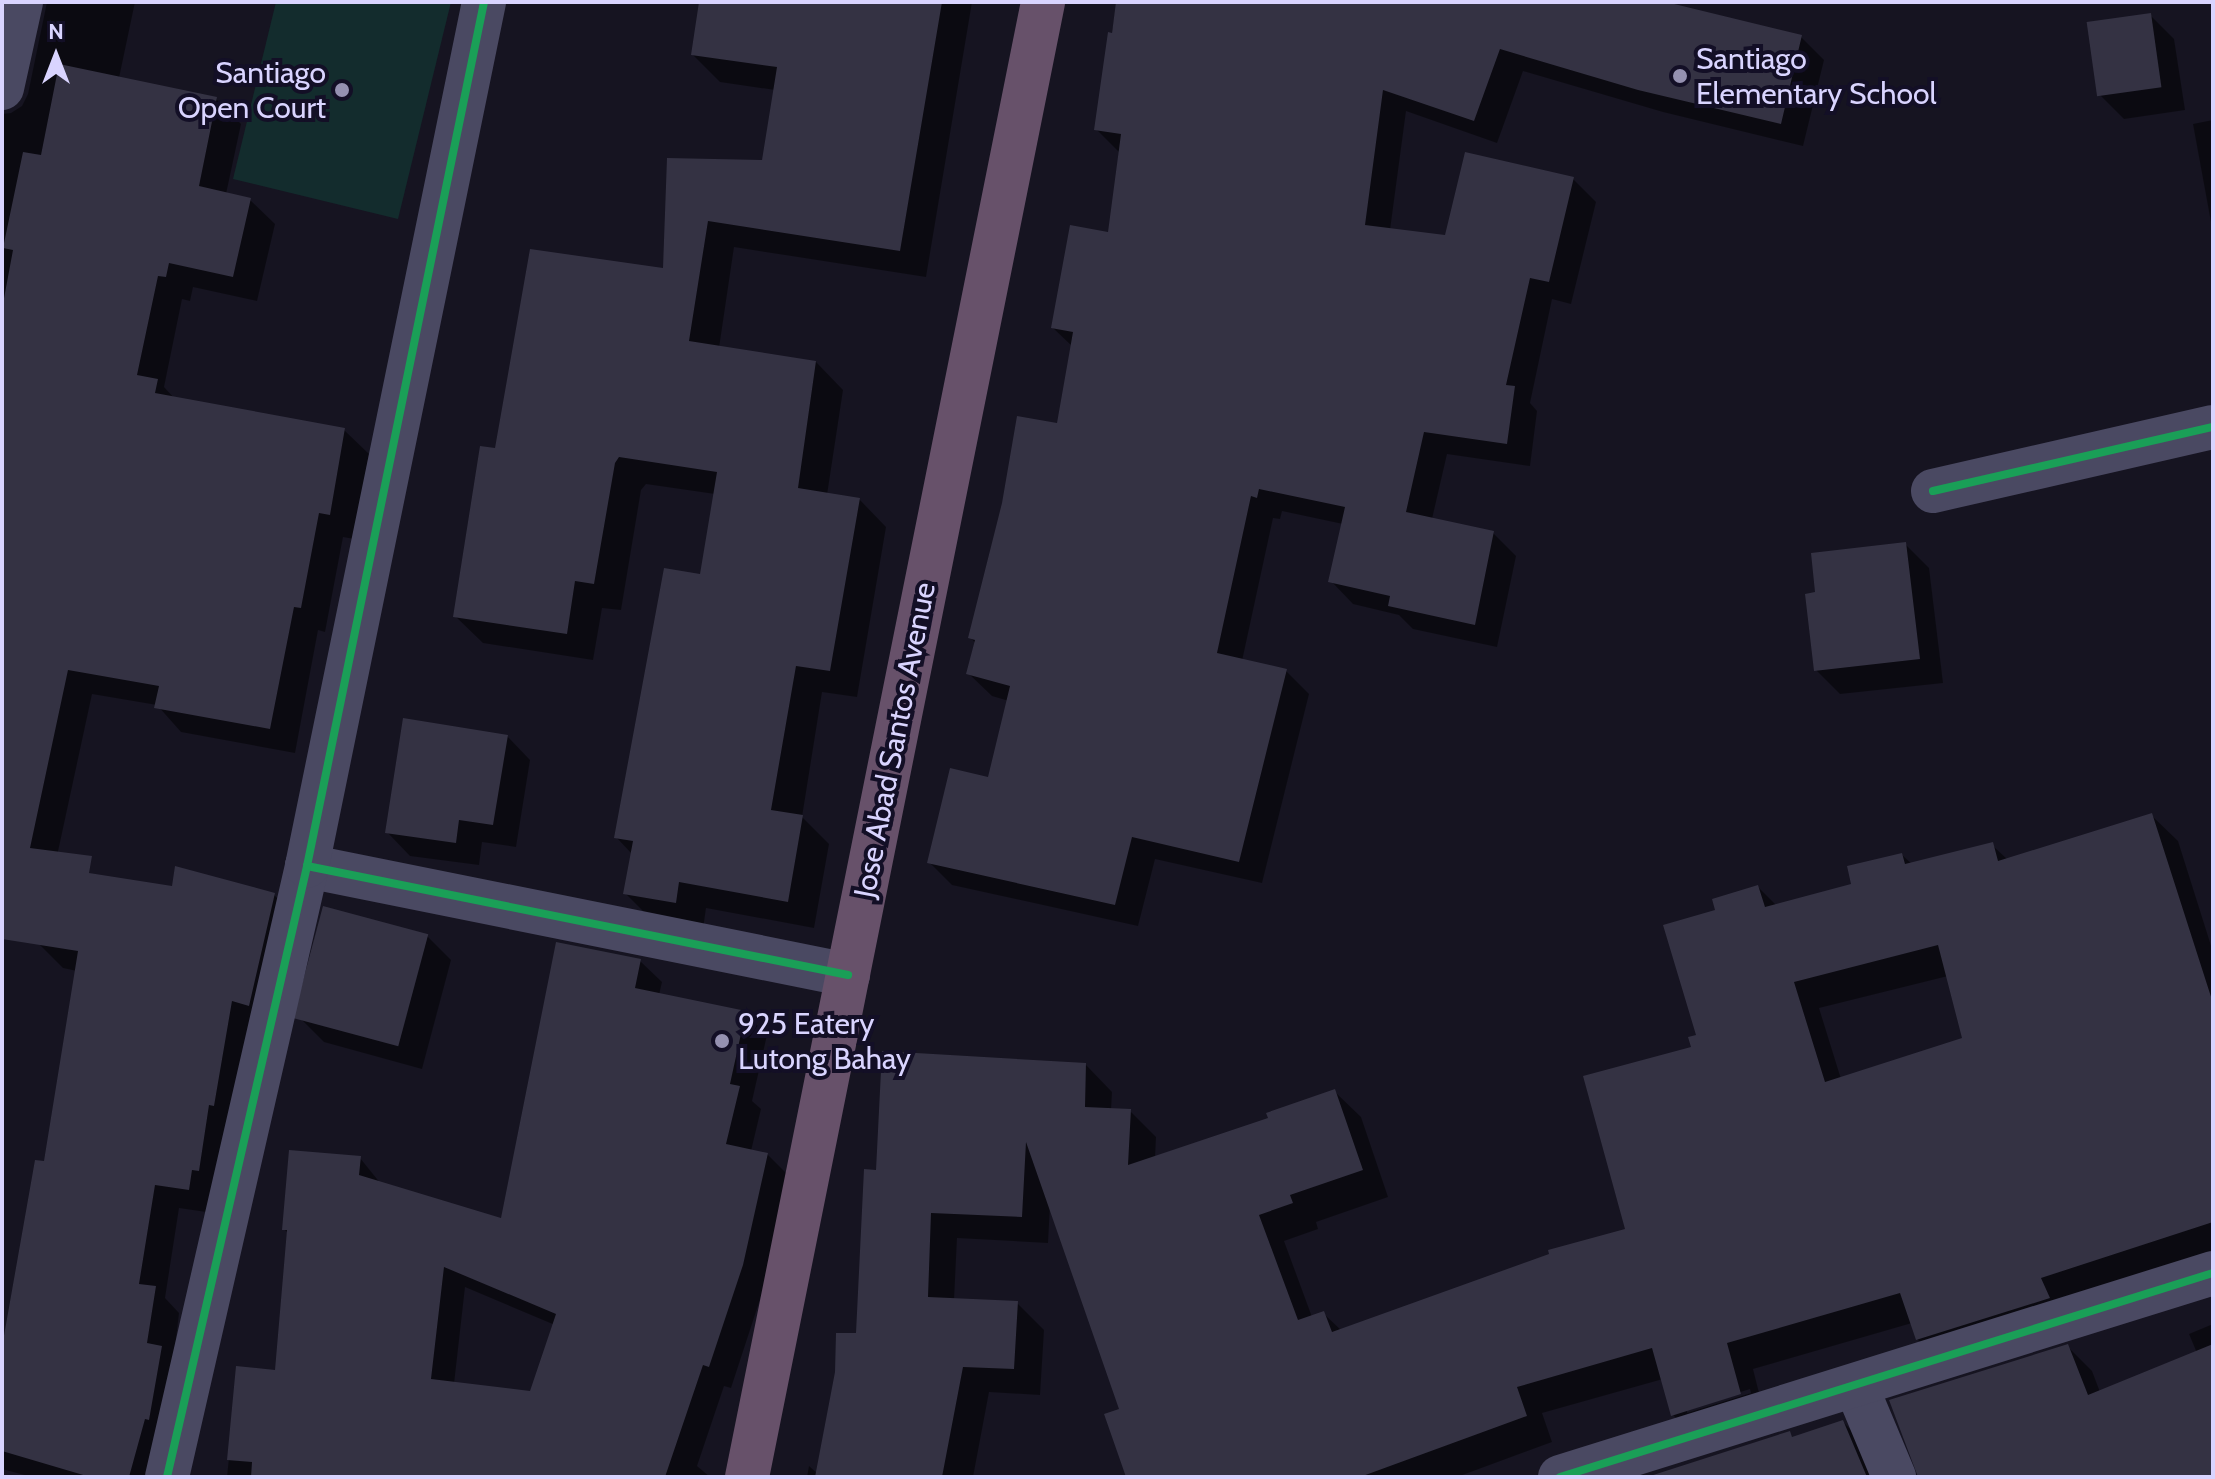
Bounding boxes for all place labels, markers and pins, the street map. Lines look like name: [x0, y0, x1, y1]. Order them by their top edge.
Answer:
place label: Santiago Elementary School: [1696, 41, 1936, 112]
place label: Santiago Open Court: [178, 55, 326, 126]
marker: Santiago Elementary School: [1671, 67, 1689, 85]
marker: Santiago Open Court: [333, 81, 351, 99]
place label: 925 Eatery Lutong Bahay: [738, 1006, 911, 1076]
marker: 925 Eatery Lutong Bahay: [713, 1032, 731, 1050]

